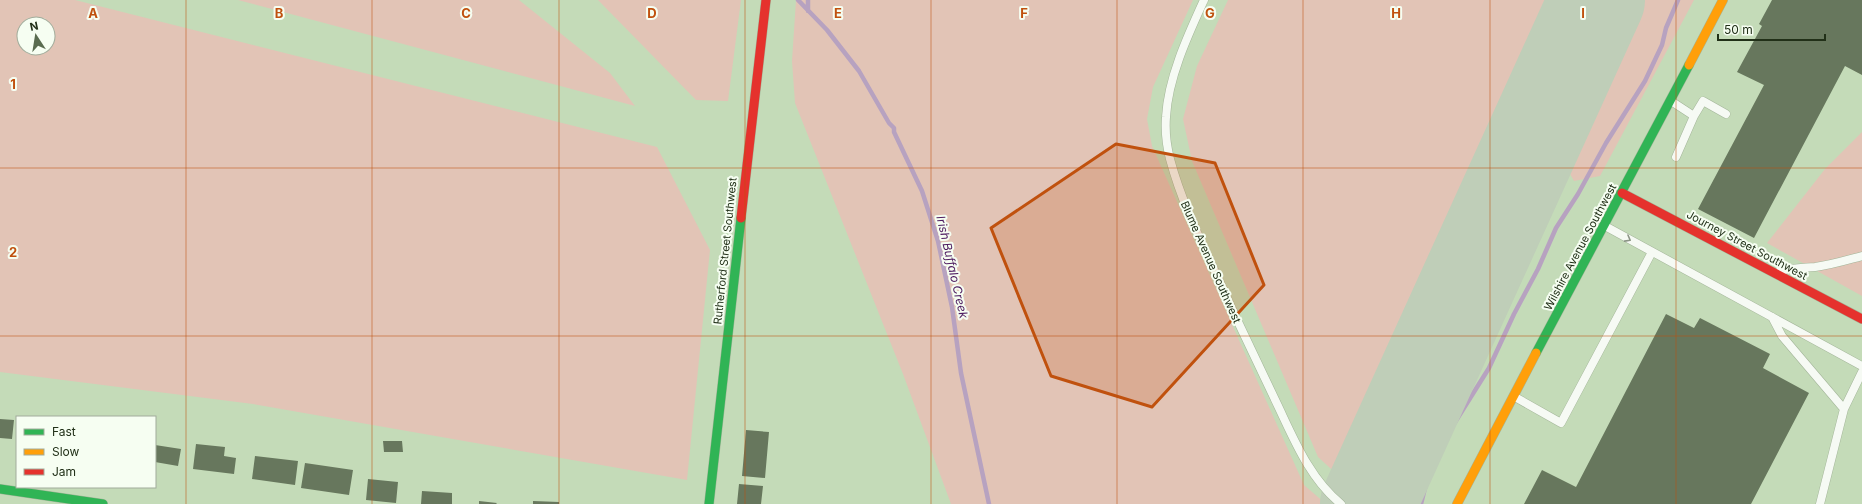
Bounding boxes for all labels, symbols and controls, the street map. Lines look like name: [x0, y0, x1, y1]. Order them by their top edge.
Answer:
text: A: [88, 5, 98, 21]
text: B: [275, 5, 284, 21]
text: C: [461, 5, 471, 21]
text: D: [647, 5, 657, 21]
text: E: [834, 5, 842, 21]
text: F: [1020, 5, 1028, 21]
text: G: [1205, 5, 1215, 21]
text: H: [1391, 5, 1401, 21]
text: I: [1581, 5, 1585, 21]
north arrow: [16, 16, 56, 56]
scale bar: [1718, 16, 1825, 42]
text: N: [28, 18, 39, 34]
text: 50 m: [1724, 22, 1753, 37]
text: 1: [10, 76, 16, 92]
street label: Rutherford Street Southwest: [710, 176, 740, 325]
street label: Wilshire Avenue Southwest: [1541, 181, 1620, 313]
street label: Blume Avenue Southwest: [1178, 199, 1244, 326]
street label: Journey Street Southwest: [1684, 207, 1810, 283]
water label: Irish Buffalo Creek: [933, 214, 972, 320]
one-way arrow: [1624, 234, 1631, 242]
text: 2: [9, 244, 17, 260]
legend: [16, 416, 156, 488]
text: Fast: [52, 424, 76, 439]
text: Slow: [52, 444, 80, 459]
text: Jam: [52, 464, 76, 479]

